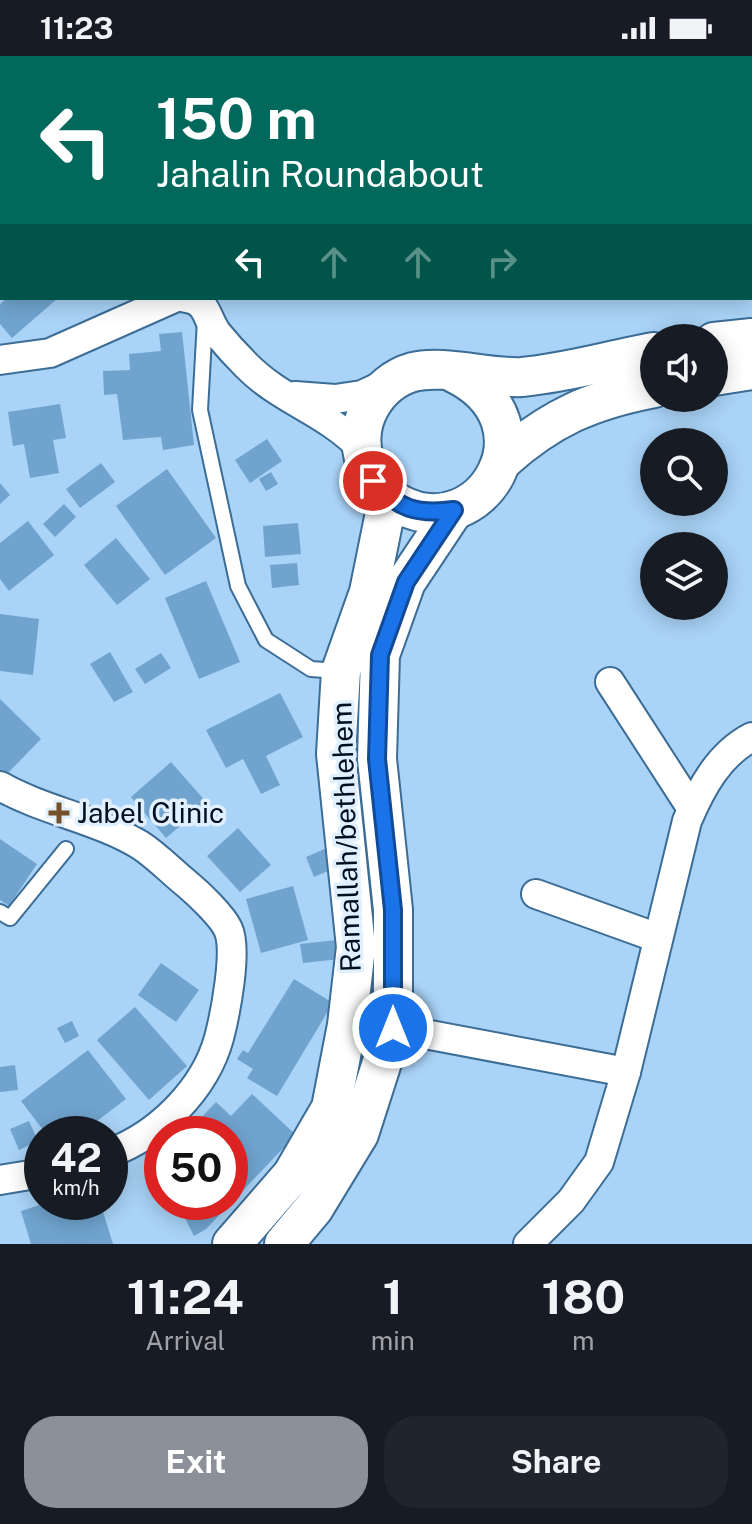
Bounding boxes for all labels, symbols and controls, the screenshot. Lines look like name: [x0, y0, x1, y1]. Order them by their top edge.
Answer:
text: 11:23: [40, 10, 113, 46]
text: 150 m: [156, 86, 317, 152]
icon: left: [24, 88, 128, 192]
text: Jahalin Roundabout: [156, 153, 484, 195]
icon: left: [228, 240, 272, 284]
icon: ahead: [312, 240, 356, 284]
icon: ahead: [396, 240, 440, 284]
icon: right: [480, 240, 524, 284]
map controls: [640, 324, 728, 620]
button: sound: [640, 324, 728, 412]
button: search: [640, 428, 728, 516]
pin: [339, 447, 407, 515]
icon: arrive: [351, 459, 395, 503]
button: layers: [640, 532, 728, 620]
street label: Ramallah/bethlehem: [324, 701, 367, 973]
place label: Jabel Clinic: [77, 796, 224, 829]
marker: Jabel Clinic: [48, 802, 70, 824]
position arrow: [351, 986, 435, 1070]
speed limit sign: 50: [144, 1116, 248, 1220]
text: 42: [50, 1134, 102, 1181]
text: km/h: [52, 1176, 100, 1200]
text: 11:24: [127, 1268, 244, 1325]
text: 1: [382, 1268, 403, 1325]
text: 180: [542, 1268, 625, 1325]
text: Arrival: [145, 1325, 225, 1356]
text: min: [371, 1325, 415, 1356]
text: m: [572, 1325, 595, 1356]
button: Exit: [24, 1416, 368, 1508]
button: Share: [384, 1416, 728, 1508]

